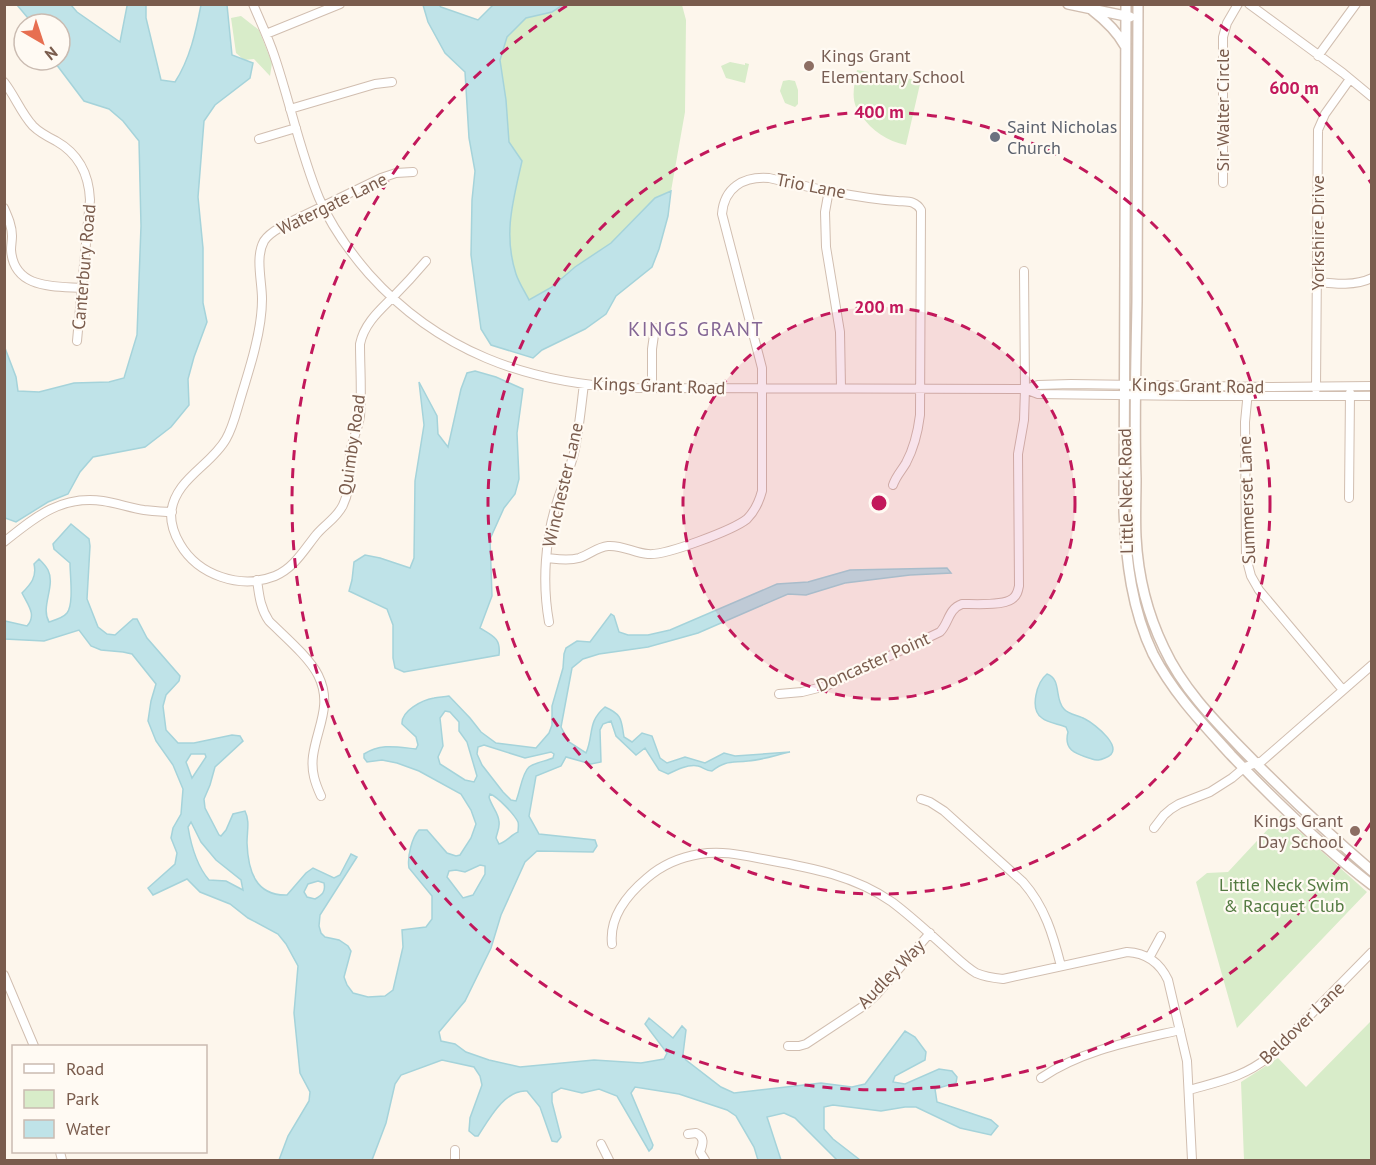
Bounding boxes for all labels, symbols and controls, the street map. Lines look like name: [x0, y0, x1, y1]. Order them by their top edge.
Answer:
north arrow: [12, 12, 72, 72]
text: N: [41, 43, 62, 65]
place label: Kings Grant Elementary School: [821, 44, 965, 88]
street label: Sir Walter Circle: [1211, 48, 1234, 172]
marker: Kings Grant Elementary School: [802, 59, 816, 73]
text: 600 m: [1269, 76, 1319, 99]
text: 400 m: [854, 100, 904, 123]
place label: Saint Nicholas Church: [1007, 115, 1117, 159]
marker: Saint Nicholas Church: [988, 130, 1002, 144]
street label: Watergate Lane: [273, 167, 391, 240]
street label: Trio Lane: [774, 168, 848, 204]
street label: Yorkshire Drive: [1306, 175, 1329, 291]
street label: Canterbury Road: [67, 203, 100, 331]
text: 200 m: [854, 295, 904, 318]
district label: KINGS GRANT: [628, 316, 764, 342]
street label: Kings Grant Road: [592, 372, 726, 399]
street label: Kings Grant Road: [1132, 373, 1265, 398]
street label: Quimby Road: [333, 393, 370, 497]
street label: Winchester Lane: [537, 420, 588, 549]
street label: Little Neck Road: [1113, 428, 1138, 554]
street label: Summerset Lane: [1233, 436, 1260, 565]
centre of rings: [869, 493, 889, 513]
street label: Doncaster Point: [813, 626, 933, 697]
place label: Kings Grant Day School: [1253, 809, 1344, 853]
marker: Kings Grant Day School: [1348, 824, 1362, 838]
park label: Little Neck Swim & Racquet Club: [1219, 873, 1349, 917]
street label: Audley Way: [852, 934, 930, 1013]
street label: Beldover Lane: [1254, 976, 1349, 1069]
legend: [12, 1045, 207, 1153]
text: Road: [66, 1057, 104, 1080]
text: Park: [66, 1087, 99, 1110]
text: Water: [66, 1117, 110, 1140]

